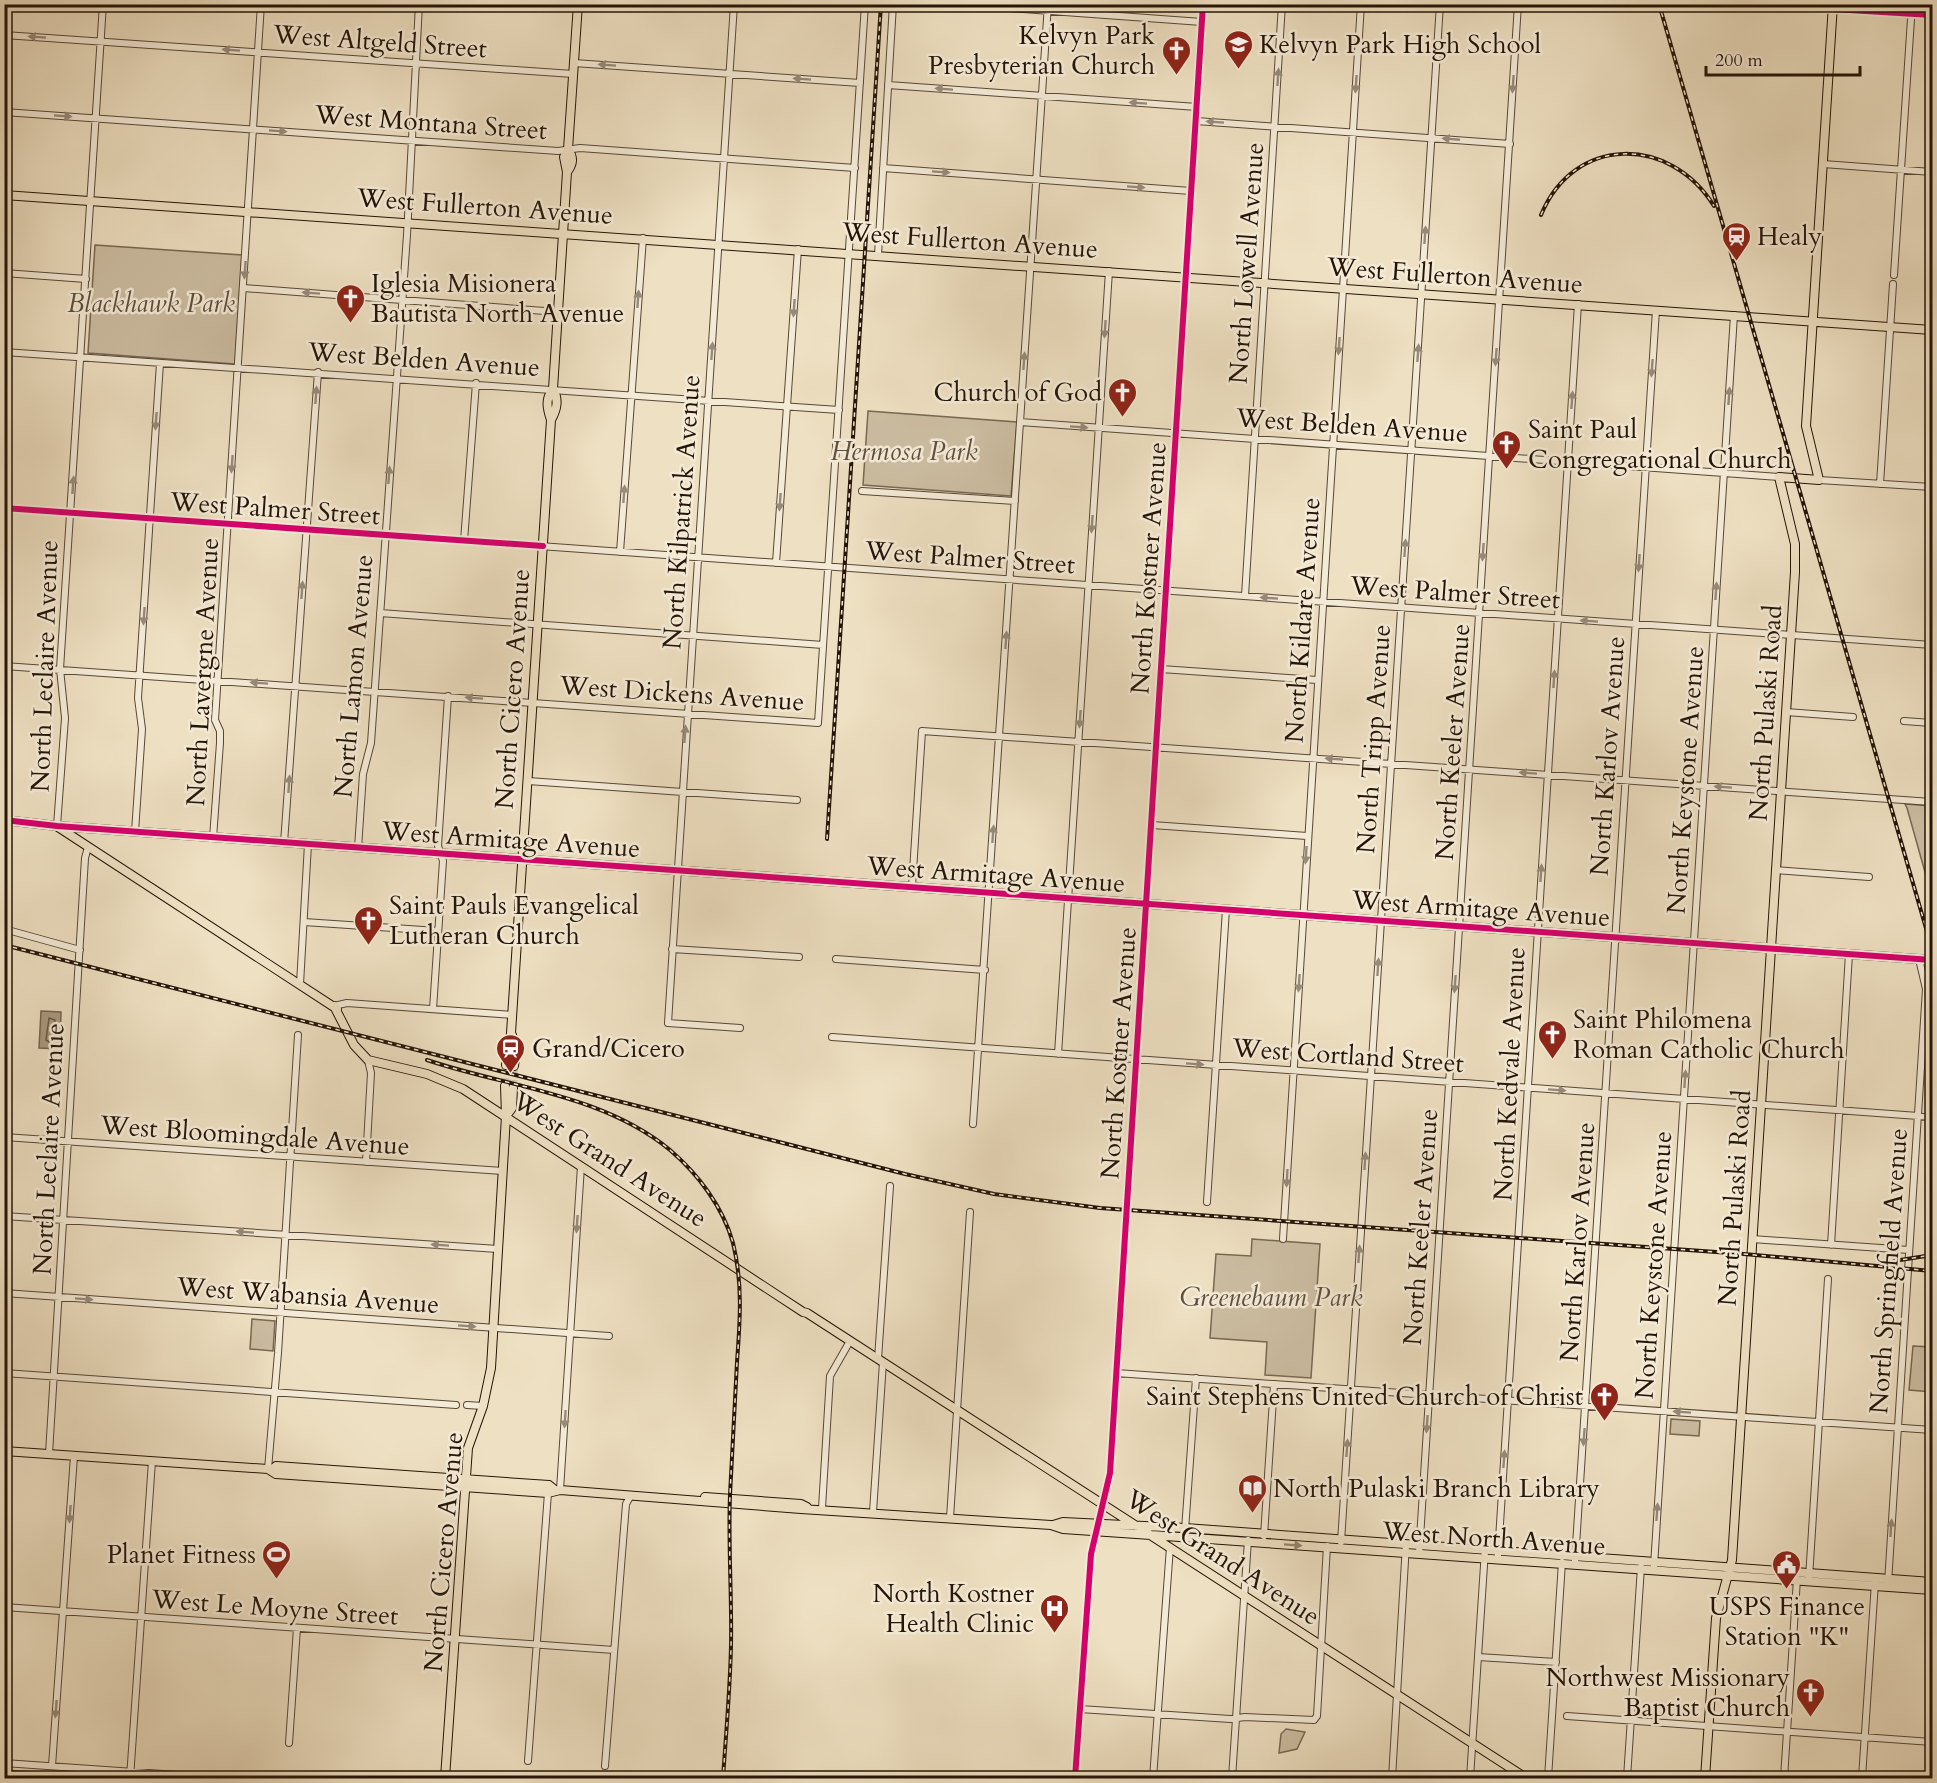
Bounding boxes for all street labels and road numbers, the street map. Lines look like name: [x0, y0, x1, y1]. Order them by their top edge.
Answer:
street label: West Altgeld Street: [271, 17, 488, 66]
street label: West Montana Street: [313, 97, 548, 148]
street label: North Lowell Avenue: [1221, 141, 1272, 385]
street label: West Fullerton Avenue: [355, 180, 614, 233]
street label: West Fullerton Avenue: [840, 214, 1099, 267]
street label: West Fullerton Avenue: [1325, 249, 1584, 302]
street label: West Belden Avenue: [306, 334, 541, 385]
street label: North Kilpatrick Avenue: [654, 373, 709, 651]
street label: West Belden Avenue: [1234, 400, 1469, 451]
street label: North Kostner Avenue: [1122, 441, 1175, 695]
street label: West Palmer Street: [168, 484, 381, 533]
street label: North Kildare Avenue: [1276, 496, 1329, 744]
street label: West Palmer Street: [863, 533, 1076, 582]
street label: North Lavergne Avenue: [178, 537, 227, 807]
street label: North Leclaire Avenue: [23, 539, 66, 793]
street label: North Lamon Avenue: [325, 553, 382, 799]
street label: North Cicero Avenue: [487, 568, 538, 810]
street label: West Palmer Street: [1348, 568, 1561, 617]
street label: North Pulaski Road: [1740, 604, 1791, 822]
street label: North Keeler Avenue: [1427, 622, 1478, 862]
street label: North Tripp Avenue: [1348, 623, 1399, 855]
street label: North Karlov Avenue: [1582, 635, 1633, 877]
street label: North Keystone Avenue: [1659, 645, 1712, 915]
street label: West Dickens Avenue: [557, 667, 805, 720]
street label: West Armitage Avenue: [380, 813, 641, 866]
street label: West Armitage Avenue: [865, 848, 1126, 901]
street label: West Armitage Avenue: [1350, 882, 1611, 935]
street label: North Kostner Avenue: [1092, 926, 1145, 1180]
street label: North Kedvale Avenue: [1485, 946, 1534, 1202]
street label: North Leclaire Avenue: [24, 1022, 73, 1276]
street label: West Cortland Street: [1230, 1030, 1465, 1081]
street label: West Grand Avenue: [505, 1083, 714, 1236]
street label: North Pulaski Road: [1709, 1089, 1760, 1307]
street label: West Bloomingdale Avenue: [98, 1107, 411, 1164]
street label: North Keeler Avenue: [1395, 1107, 1446, 1347]
street label: North Karlov Avenue: [1552, 1121, 1603, 1363]
street label: North Springfield Avenue: [1861, 1127, 1916, 1415]
street label: North Keystone Avenue: [1627, 1130, 1680, 1400]
street label: West Wabansia Avenue: [175, 1269, 440, 1322]
street label: North Cicero Avenue: [416, 1431, 471, 1674]
street label: West Grand Avenue: [1118, 1481, 1327, 1634]
street label: West North Avenue: [1380, 1513, 1607, 1564]
street label: West Le Moyne Street: [149, 1581, 400, 1634]

